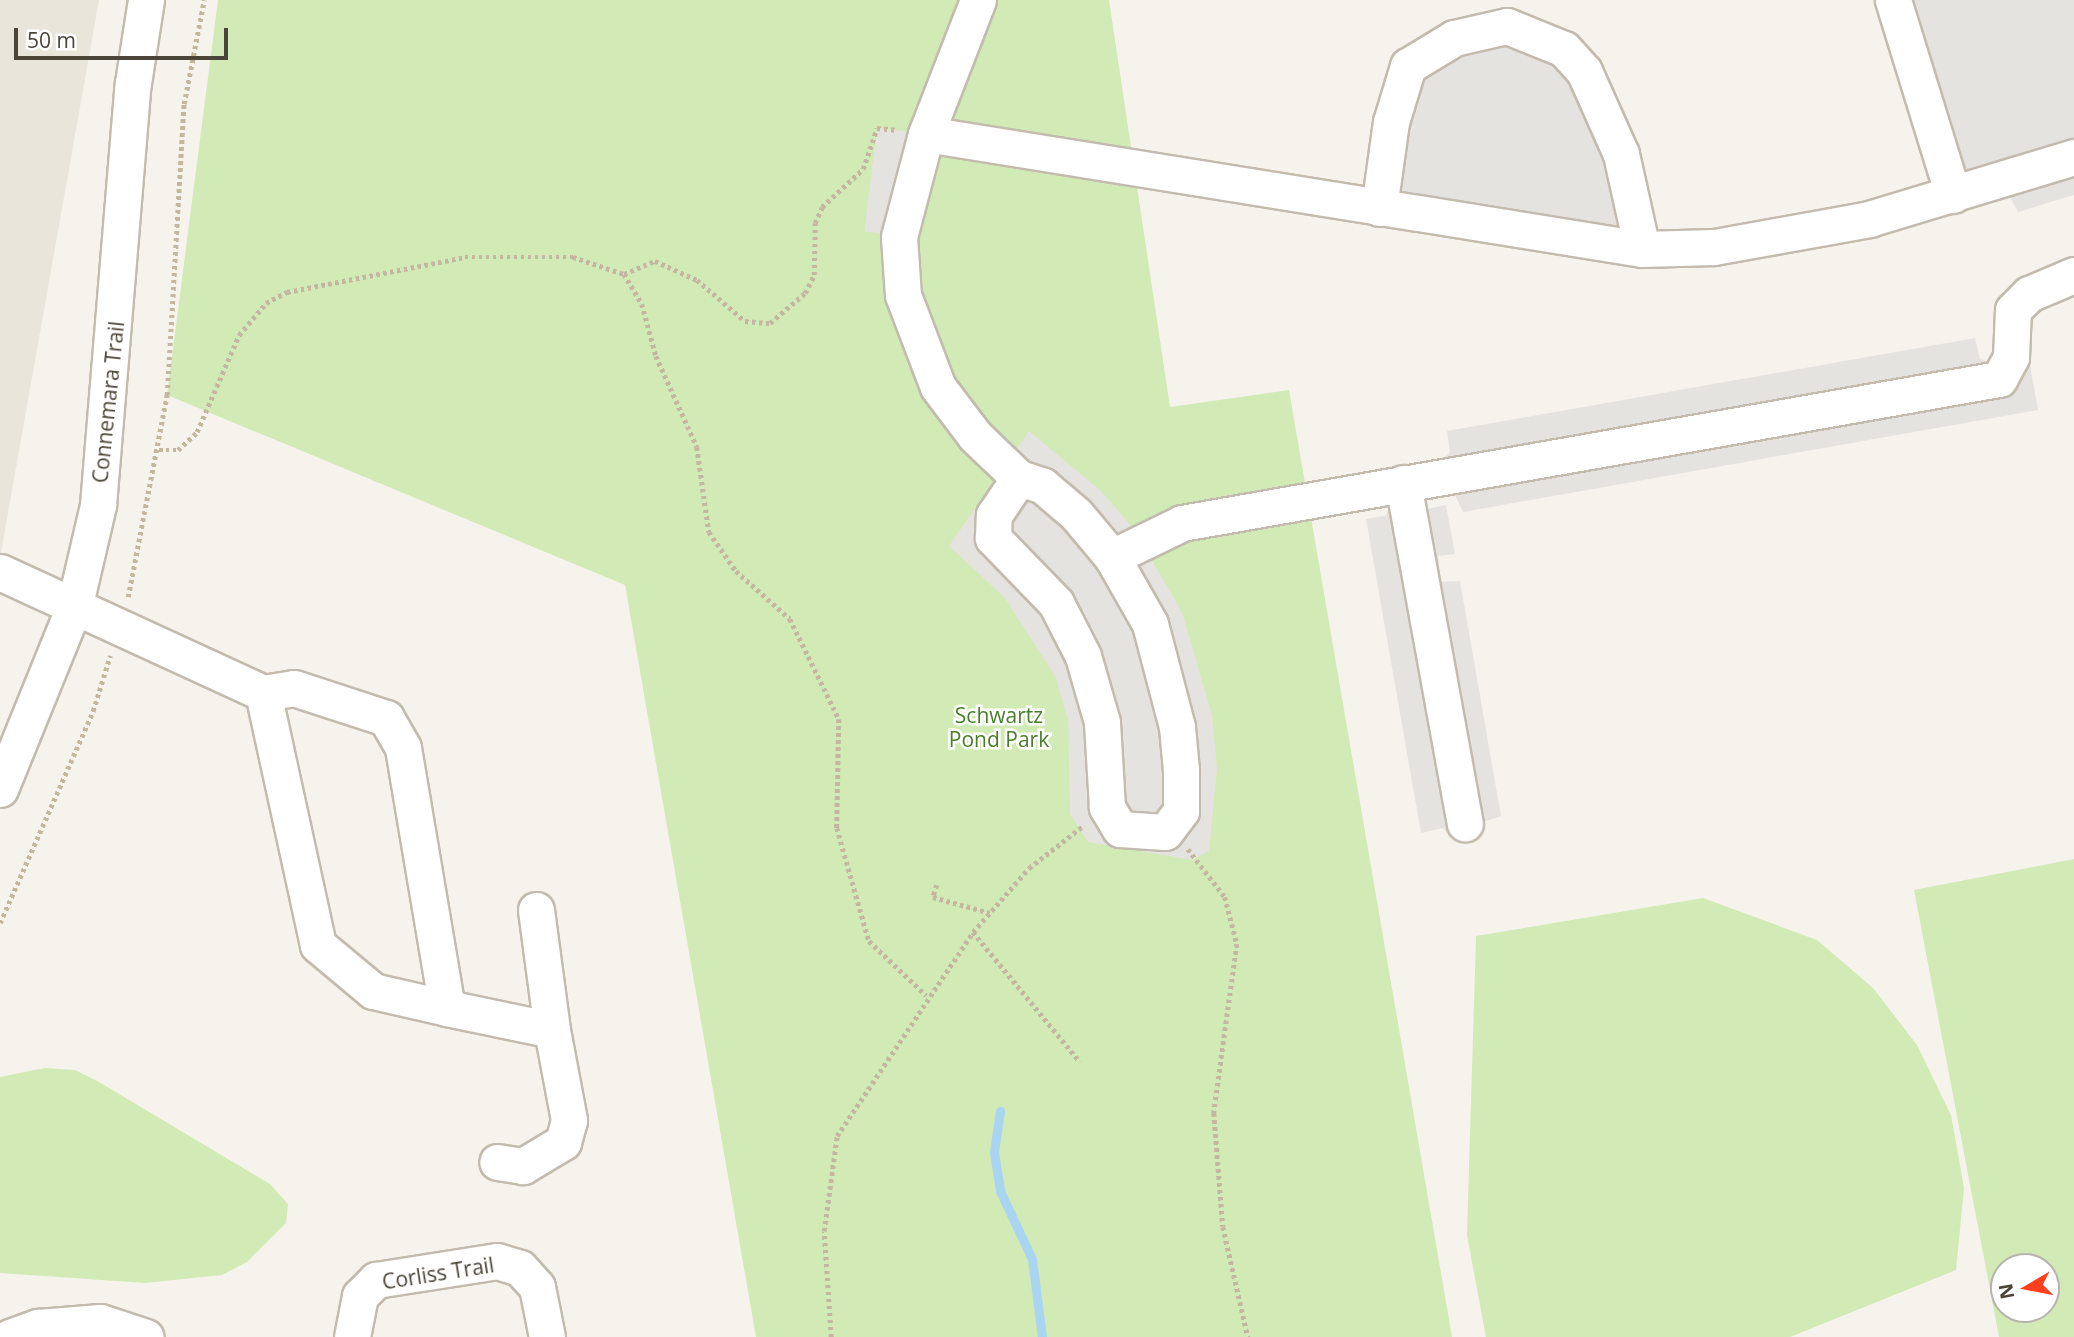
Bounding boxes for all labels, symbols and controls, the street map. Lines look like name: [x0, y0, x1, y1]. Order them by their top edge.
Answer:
scale bar: [18, 14, 231, 58]
text: 50 m: [27, 26, 76, 54]
street label: Connemara Trail: [87, 320, 129, 484]
park label: Schwartz Pond Park: [949, 702, 1049, 752]
street label: Corliss Trail: [380, 1252, 496, 1294]
north arrow: [1990, 1253, 2060, 1323]
text: N: [1992, 1281, 2020, 1301]

